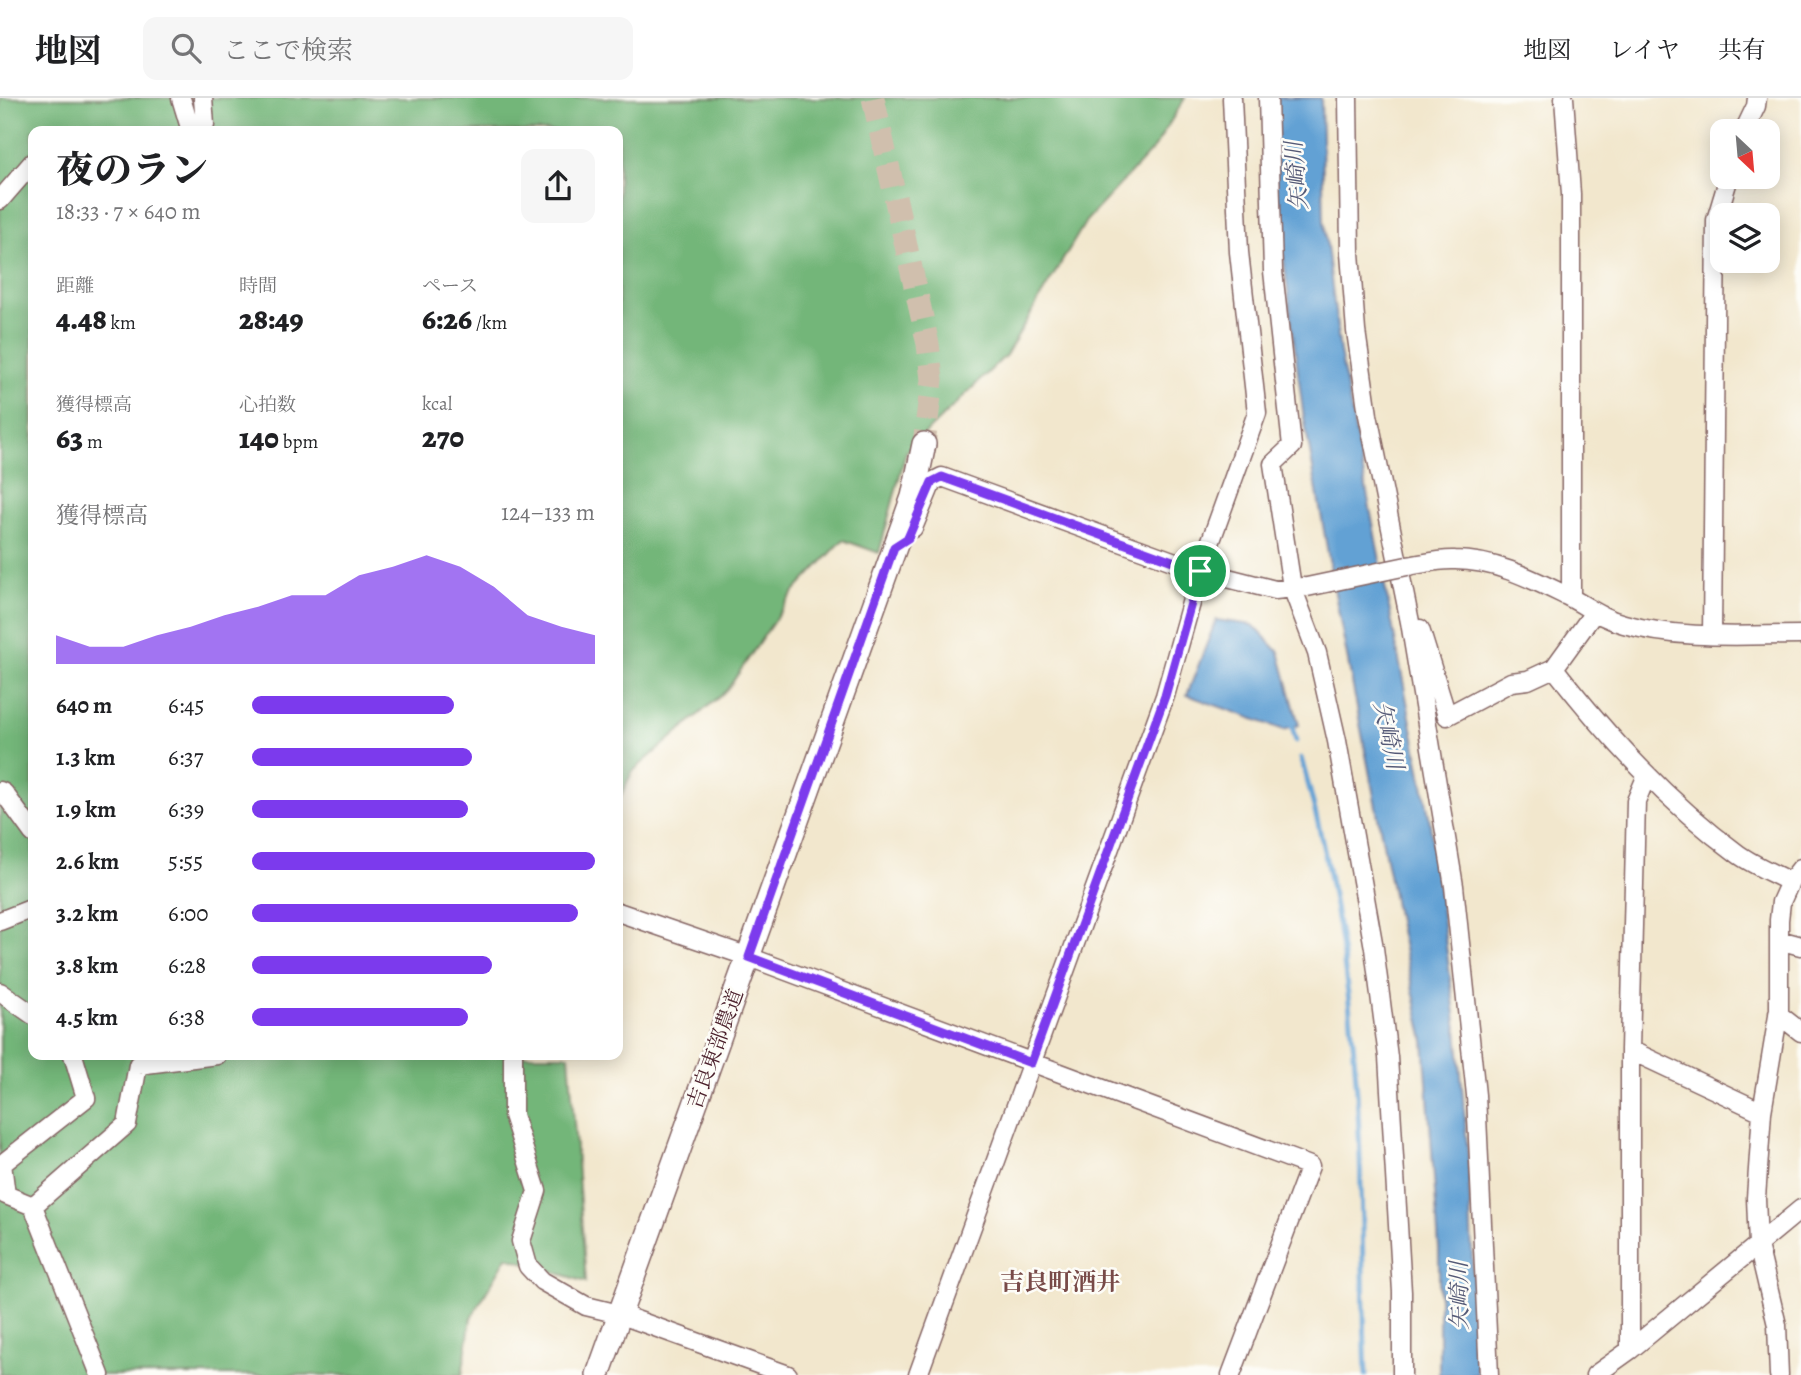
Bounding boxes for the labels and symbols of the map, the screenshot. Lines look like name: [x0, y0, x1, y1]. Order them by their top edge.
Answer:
north arrow: [1710, 119, 1780, 189]
water label: 矢崎川: [1278, 137, 1315, 212]
pin: [1170, 541, 1230, 601]
water label: 矢崎川: [1366, 698, 1411, 775]
street label: 吉良東部農道: [680, 985, 750, 1113]
water label: 矢崎川: [1443, 1258, 1476, 1331]
district label: 吉良町酒井: [1000, 1266, 1120, 1298]

